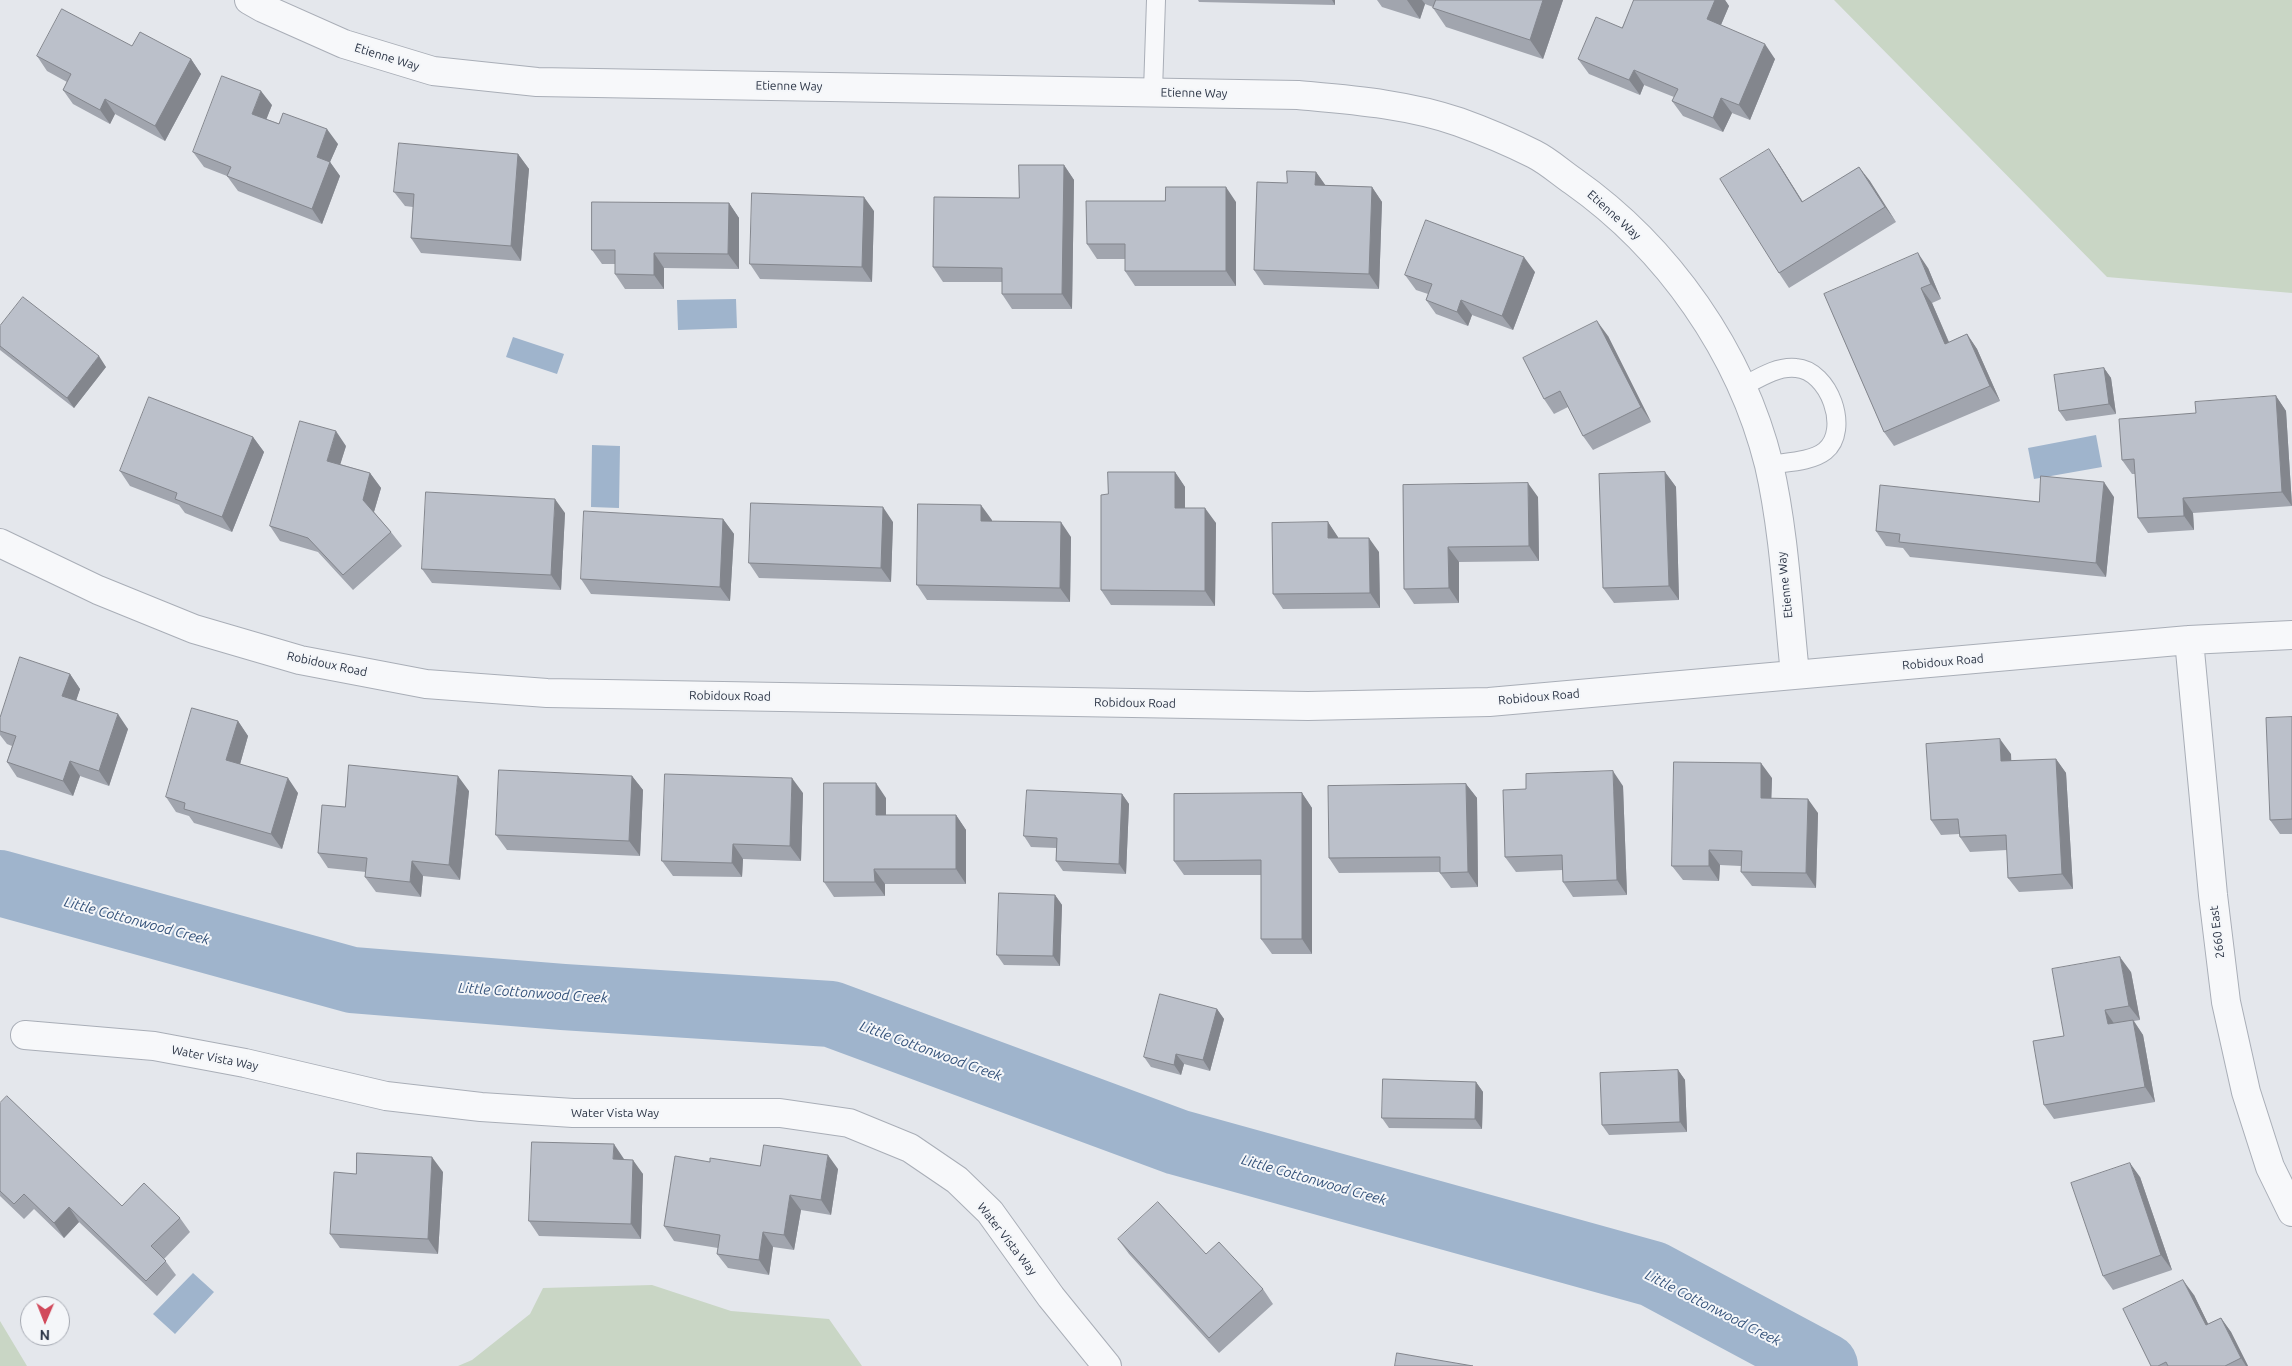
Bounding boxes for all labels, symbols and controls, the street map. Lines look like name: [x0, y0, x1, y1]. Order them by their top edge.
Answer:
street label: Etienne Way: [353, 40, 421, 74]
street label: Etienne Way: [755, 78, 823, 94]
street label: Etienne Way: [1160, 85, 1228, 101]
street label: Etienne Way: [1584, 187, 1644, 243]
street label: Etienne Way: [1774, 551, 1796, 619]
street label: Robidoux Road: [286, 648, 368, 680]
street label: Robidoux Road: [1902, 651, 1984, 673]
street label: Robidoux Road: [1498, 686, 1580, 708]
street label: Robidoux Road: [689, 688, 771, 704]
street label: Robidoux Road: [1094, 695, 1176, 711]
water label: Little Cottonwood Creek: [62, 893, 212, 949]
street label: 2660 East: [2207, 905, 2227, 959]
water label: Little Cottonwood Creek: [458, 979, 608, 1007]
water label: Little Cottonwood Creek: [858, 1017, 1004, 1085]
street label: Water Vista Way: [170, 1043, 260, 1073]
street label: Water Vista Way: [571, 1106, 659, 1120]
water label: Little Cottonwood Creek: [1240, 1151, 1388, 1209]
street label: Water Vista Way: [974, 1200, 1040, 1278]
water label: Little Cottonwood Creek: [1642, 1266, 1784, 1350]
north arrow: [20, 1296, 70, 1346]
text: N: [39, 1327, 50, 1343]

